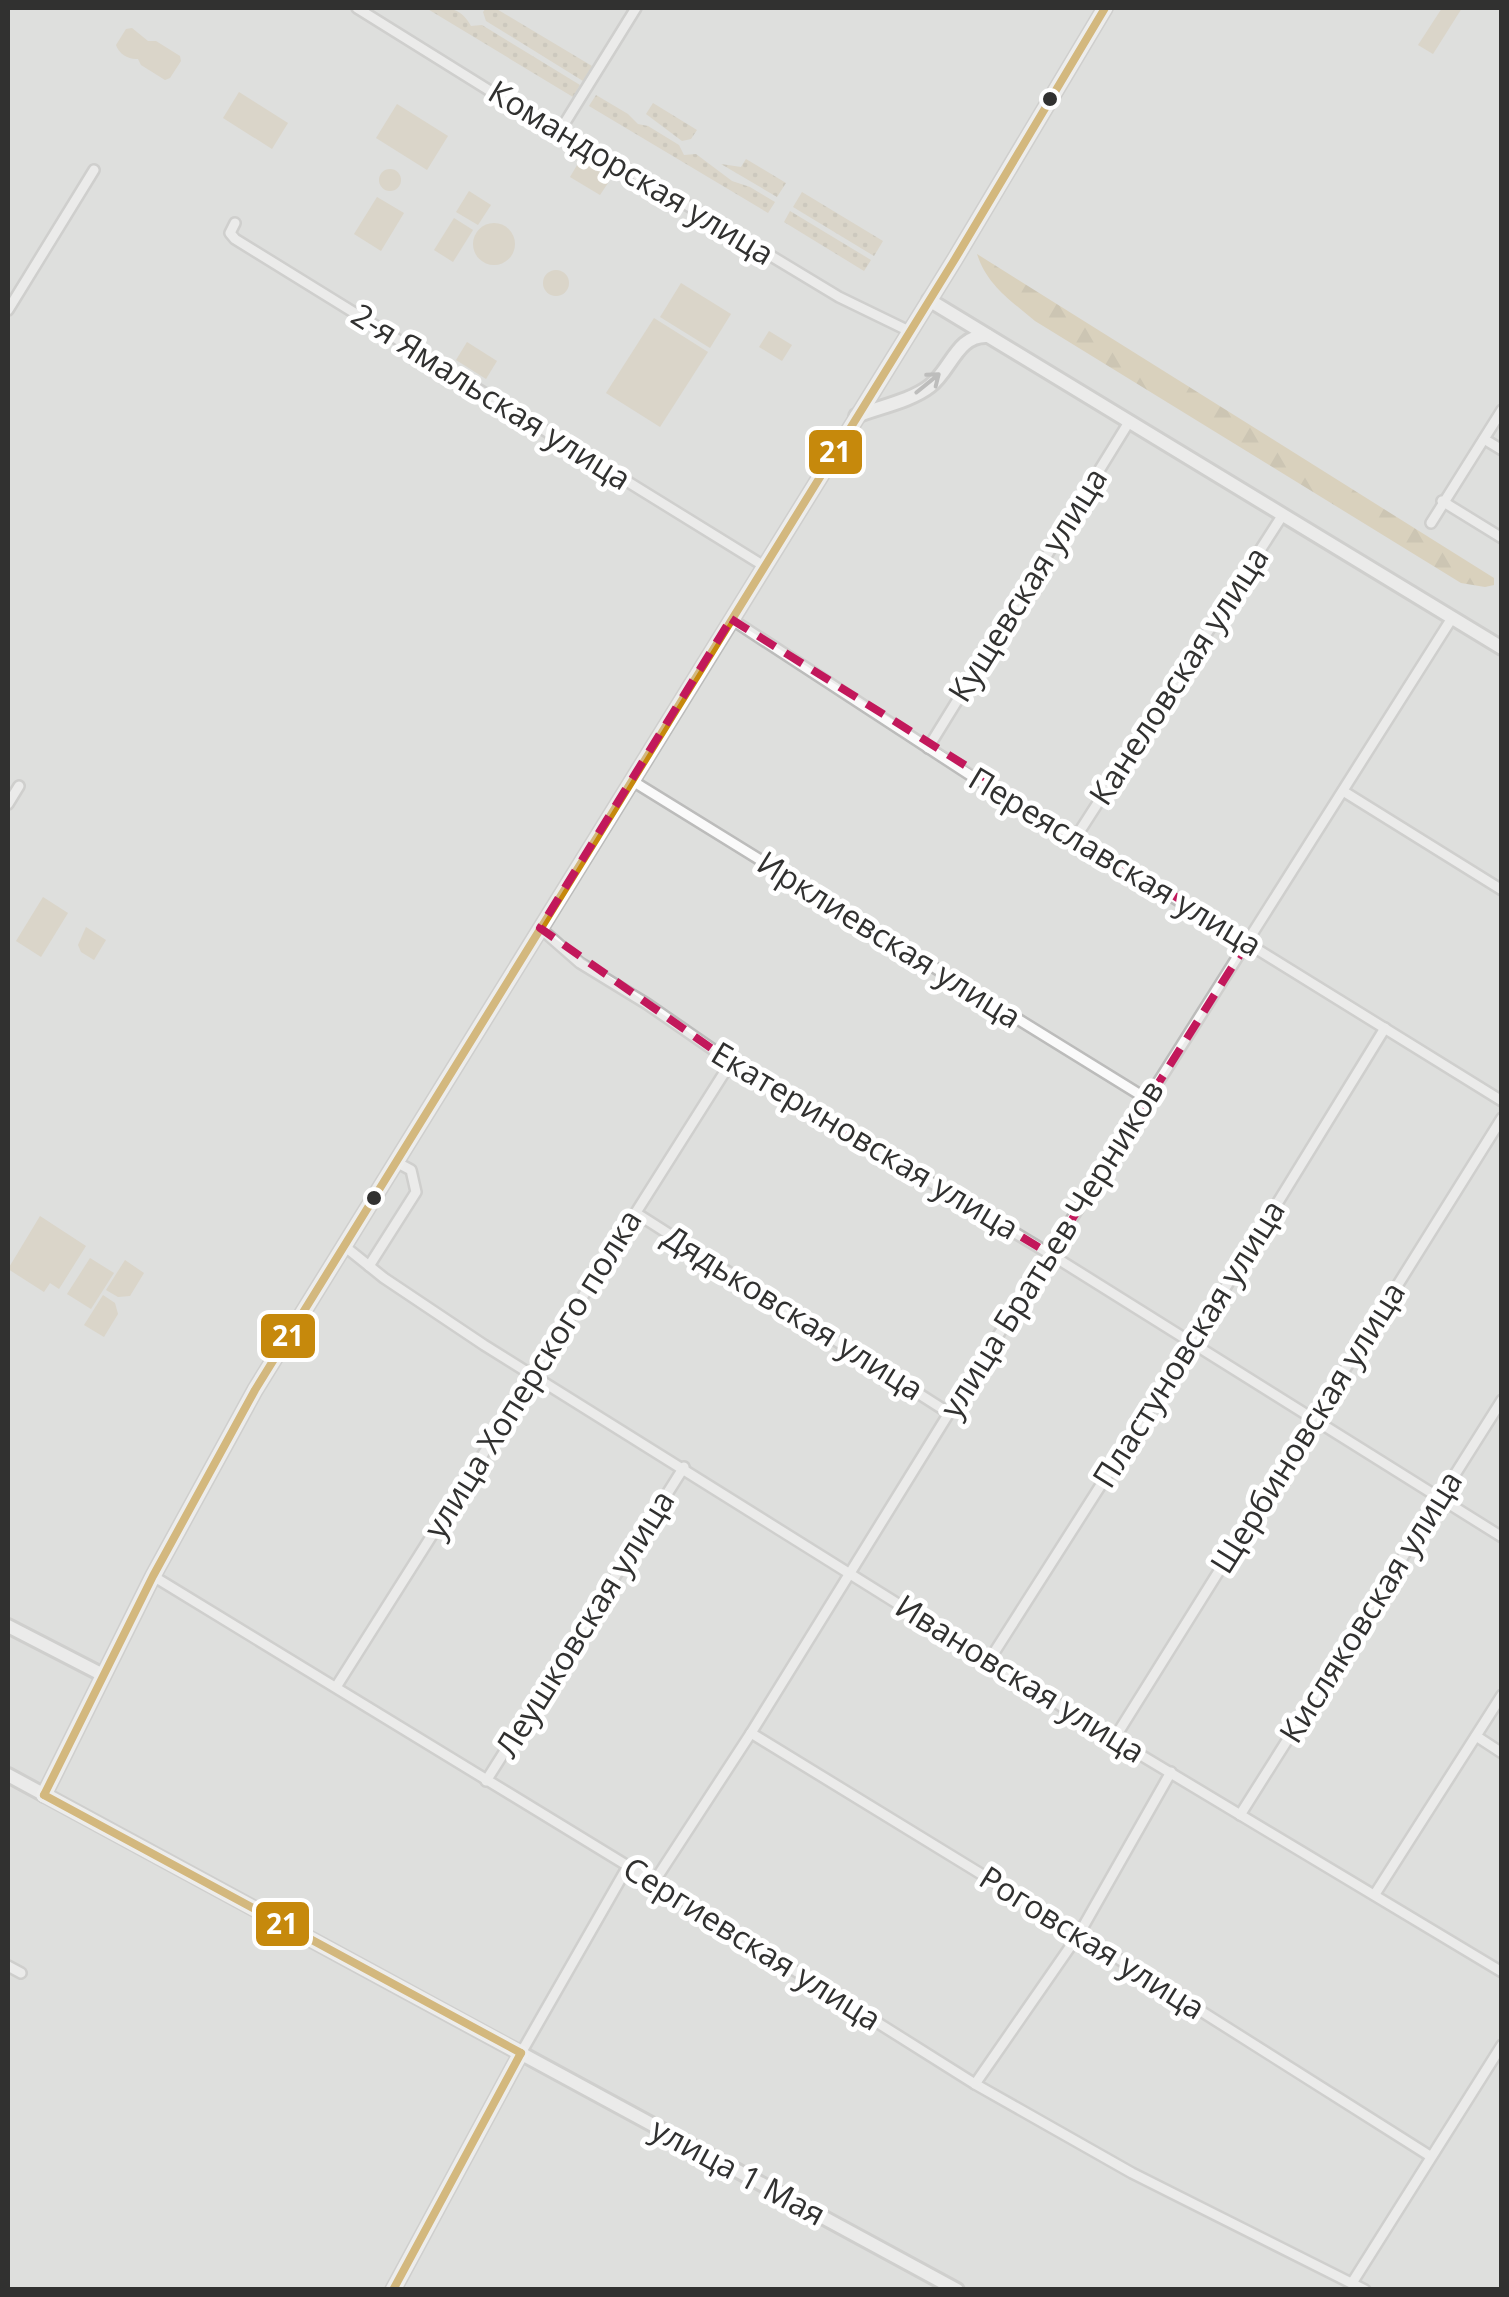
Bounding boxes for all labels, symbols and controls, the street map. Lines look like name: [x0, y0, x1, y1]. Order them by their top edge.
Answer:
street label: Командорская улица: [481, 69, 782, 274]
unlabelled marker: [1040, 89, 1060, 109]
street label: 2-я Ямальская улица: [344, 292, 639, 499]
one-way arrow: [915, 373, 941, 395]
line badge: 21: [807, 428, 864, 476]
text: 21: [819, 432, 851, 470]
street label: Кущевская улица: [937, 459, 1116, 710]
street label: Канеловская улица: [1078, 538, 1277, 813]
street label: Переяславская улица: [961, 756, 1270, 965]
street label: Ирклиевская улица: [750, 840, 1030, 1037]
street label: Екатериновская улица: [704, 1031, 1027, 1249]
street label: улица Братьев Черников: [929, 1071, 1173, 1425]
unlabelled marker: [364, 1188, 384, 1208]
street label: Пластуновская улица: [1082, 1191, 1294, 1495]
street label: улица Хоперского полка: [413, 1201, 651, 1546]
street label: Дядьковская улица: [656, 1214, 932, 1409]
street label: Щербиновская улица: [1199, 1273, 1414, 1581]
line badge: 21: [259, 1312, 317, 1360]
text: 21: [272, 1316, 304, 1354]
street label: Кисляковская улица: [1268, 1462, 1471, 1751]
street label: Леушковская улица: [484, 1482, 683, 1765]
street label: Ивановская улица: [888, 1584, 1154, 1772]
street label: Сергиевская улица: [616, 1846, 890, 2039]
street label: Роговская улица: [972, 1855, 1214, 2028]
line badge: 21: [254, 1900, 311, 1948]
text: 21: [266, 1904, 298, 1942]
street label: улица 1 Мая: [644, 2107, 833, 2235]

